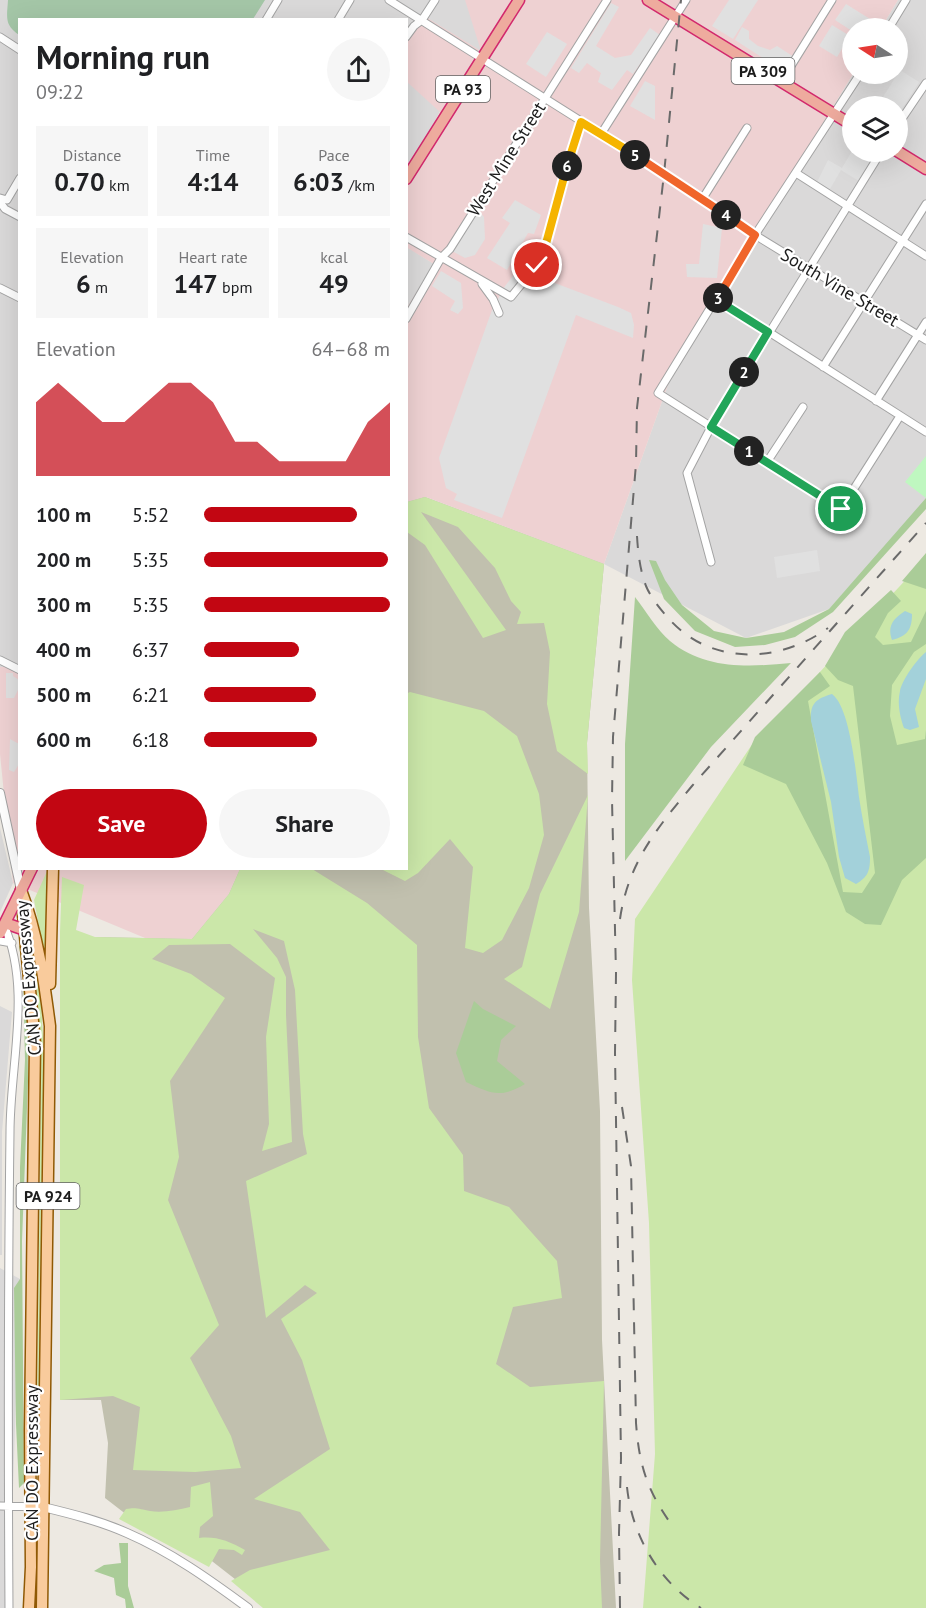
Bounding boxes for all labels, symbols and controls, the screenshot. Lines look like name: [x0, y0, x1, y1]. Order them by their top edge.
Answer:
north arrow: [842, 18, 908, 84]
map controls: [842, 18, 908, 162]
text: Morning run: [36, 35, 210, 78]
button: share: [327, 38, 390, 101]
road number: PA 309: [732, 58, 795, 84]
road number: PA 93: [436, 76, 490, 102]
text: 09:22: [36, 79, 84, 105]
button: layers: [842, 96, 908, 162]
street label: West Mine Street: [462, 98, 550, 220]
pin: 5: [620, 140, 650, 170]
text: Distance: [63, 145, 121, 165]
text: Time: [196, 145, 230, 165]
text: Pace: [318, 145, 350, 165]
text: 5: [630, 145, 640, 165]
pin: 6: [552, 151, 582, 181]
text: 6: [562, 156, 572, 176]
text: 0.70: [54, 165, 105, 198]
text: 4:14: [187, 165, 239, 198]
text: 6:03: [293, 165, 344, 198]
text: km: [105, 175, 130, 195]
text: /km: [344, 175, 375, 195]
pin: 4: [711, 200, 741, 230]
text: 4: [721, 205, 731, 225]
pin: [511, 239, 562, 290]
street label: South Vine Street: [777, 243, 903, 331]
text: Elevation: [60, 247, 124, 267]
text: Heart rate: [178, 247, 248, 267]
text: kcal: [320, 247, 348, 267]
icon: check: [520, 248, 553, 281]
text: 6: [76, 267, 91, 300]
text: 147: [174, 267, 218, 300]
text: 49: [319, 267, 349, 300]
text: m: [91, 277, 108, 297]
text: bpm: [218, 277, 252, 297]
pin: 3: [703, 283, 733, 313]
text: 3: [713, 288, 723, 308]
text: Elevation: [36, 336, 116, 362]
text: 64–68 m: [312, 336, 390, 362]
pin: 2: [729, 357, 759, 387]
text: 2: [739, 362, 749, 382]
pin: 1: [734, 436, 764, 466]
text: 1: [744, 441, 754, 461]
pin: [815, 483, 866, 534]
icon: arrive: [824, 492, 857, 525]
text: 100 m: [36, 502, 91, 528]
text: 5:52: [132, 502, 169, 528]
text: 200 m: [36, 547, 91, 573]
text: 5:35: [132, 547, 169, 573]
text: 300 m: [36, 592, 91, 618]
text: 5:35: [132, 592, 169, 618]
text: 400 m: [36, 637, 91, 663]
text: 6:37: [132, 637, 169, 663]
text: 500 m: [36, 682, 91, 708]
text: 6:21: [132, 682, 169, 708]
text: 600 m: [36, 727, 91, 753]
text: 6:18: [132, 727, 169, 753]
button: Save: [36, 789, 207, 858]
button: Share: [219, 789, 390, 858]
street label: CAN DO Expressway: [10, 899, 46, 1057]
road number: PA 924: [16, 1183, 80, 1209]
street label: CAN DO Expressway: [20, 1385, 43, 1541]

